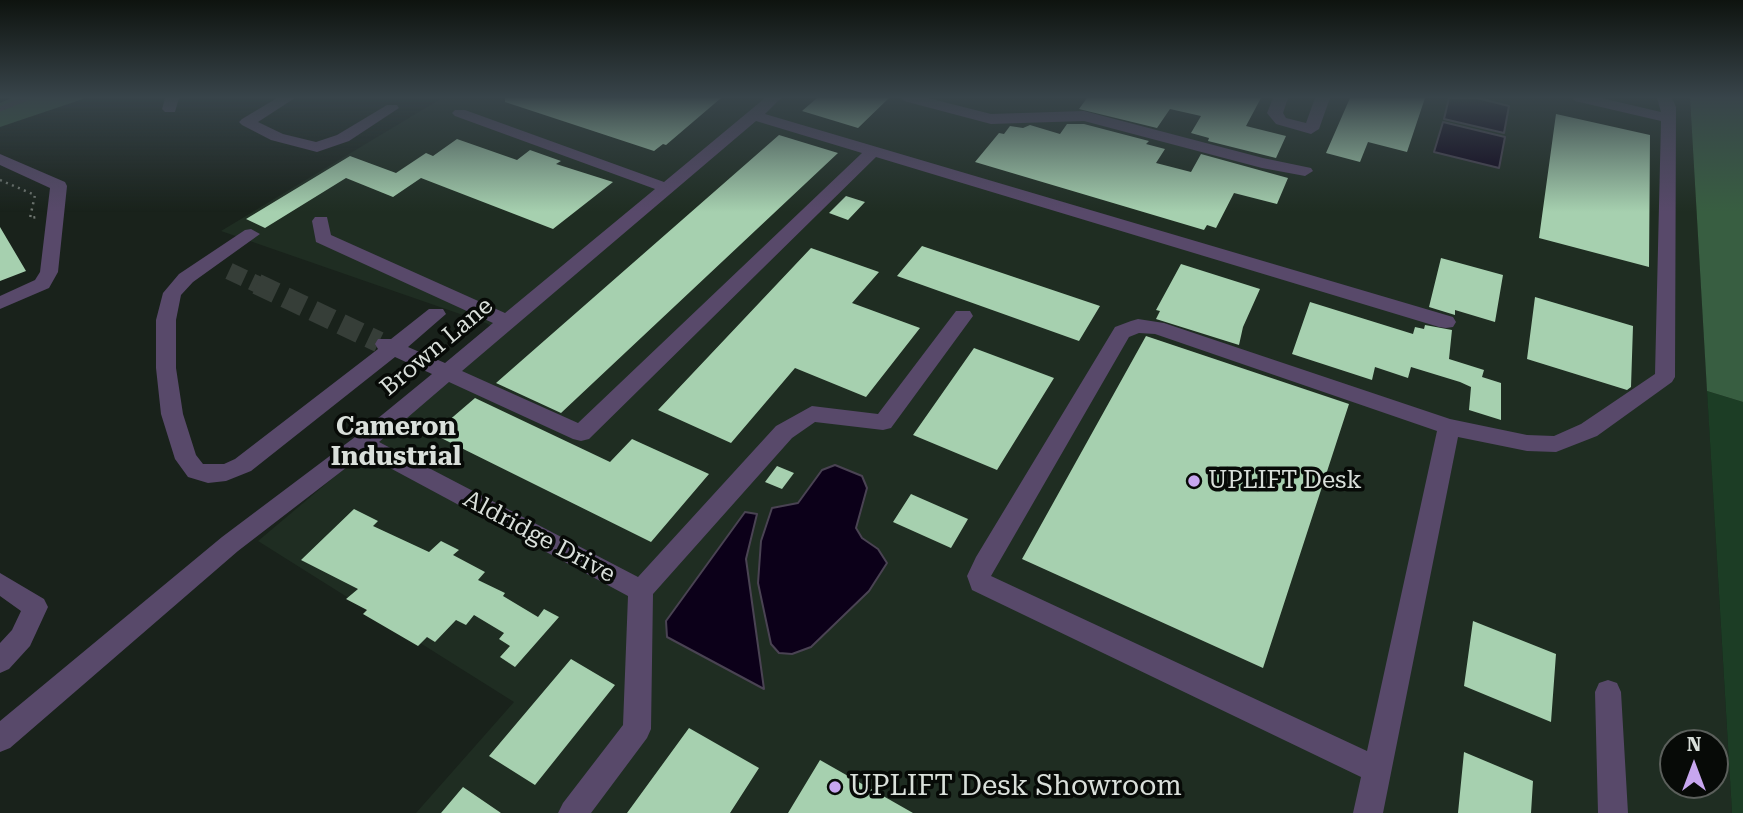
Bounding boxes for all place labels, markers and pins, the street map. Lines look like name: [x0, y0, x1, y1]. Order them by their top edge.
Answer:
place label: UPLIFT Desk: [1208, 467, 1362, 495]
marker: UPLIFT Desk: [1186, 473, 1202, 489]
place label: UPLIFT Desk Showroom: [849, 770, 1182, 804]
marker: UPLIFT Desk Showroom: [827, 779, 843, 795]

